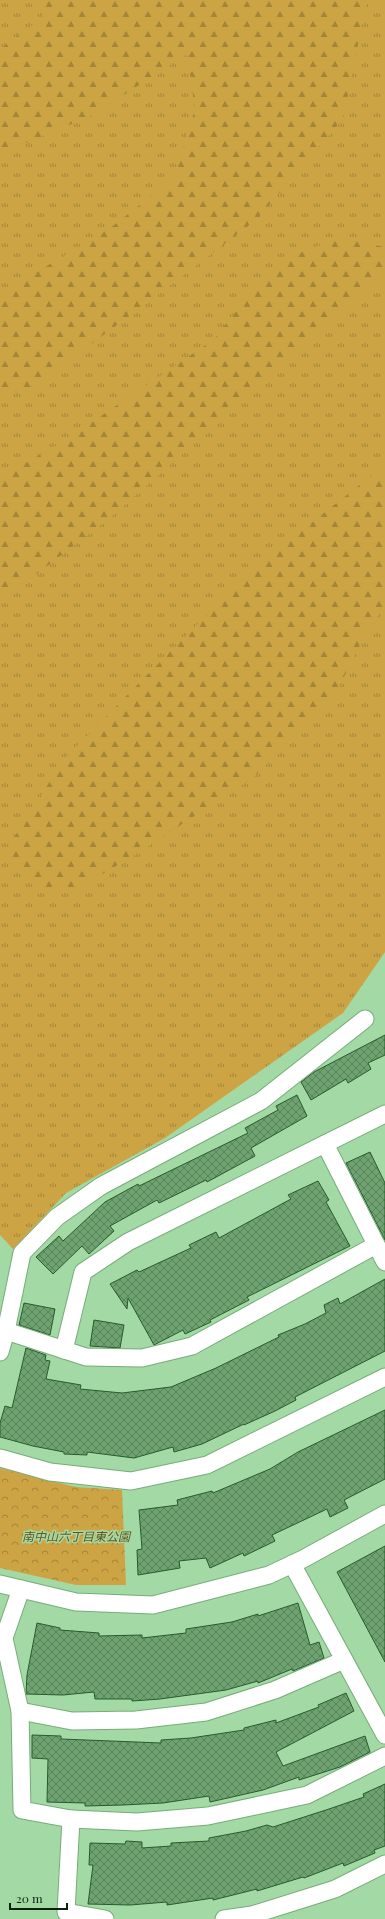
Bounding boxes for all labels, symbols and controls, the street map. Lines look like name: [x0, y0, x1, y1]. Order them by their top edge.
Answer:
park label: 南中山六丁目東公園: [22, 1528, 132, 1544]
scale bar: [10, 1885, 67, 1911]
text: 20 m: [16, 1890, 43, 1906]

